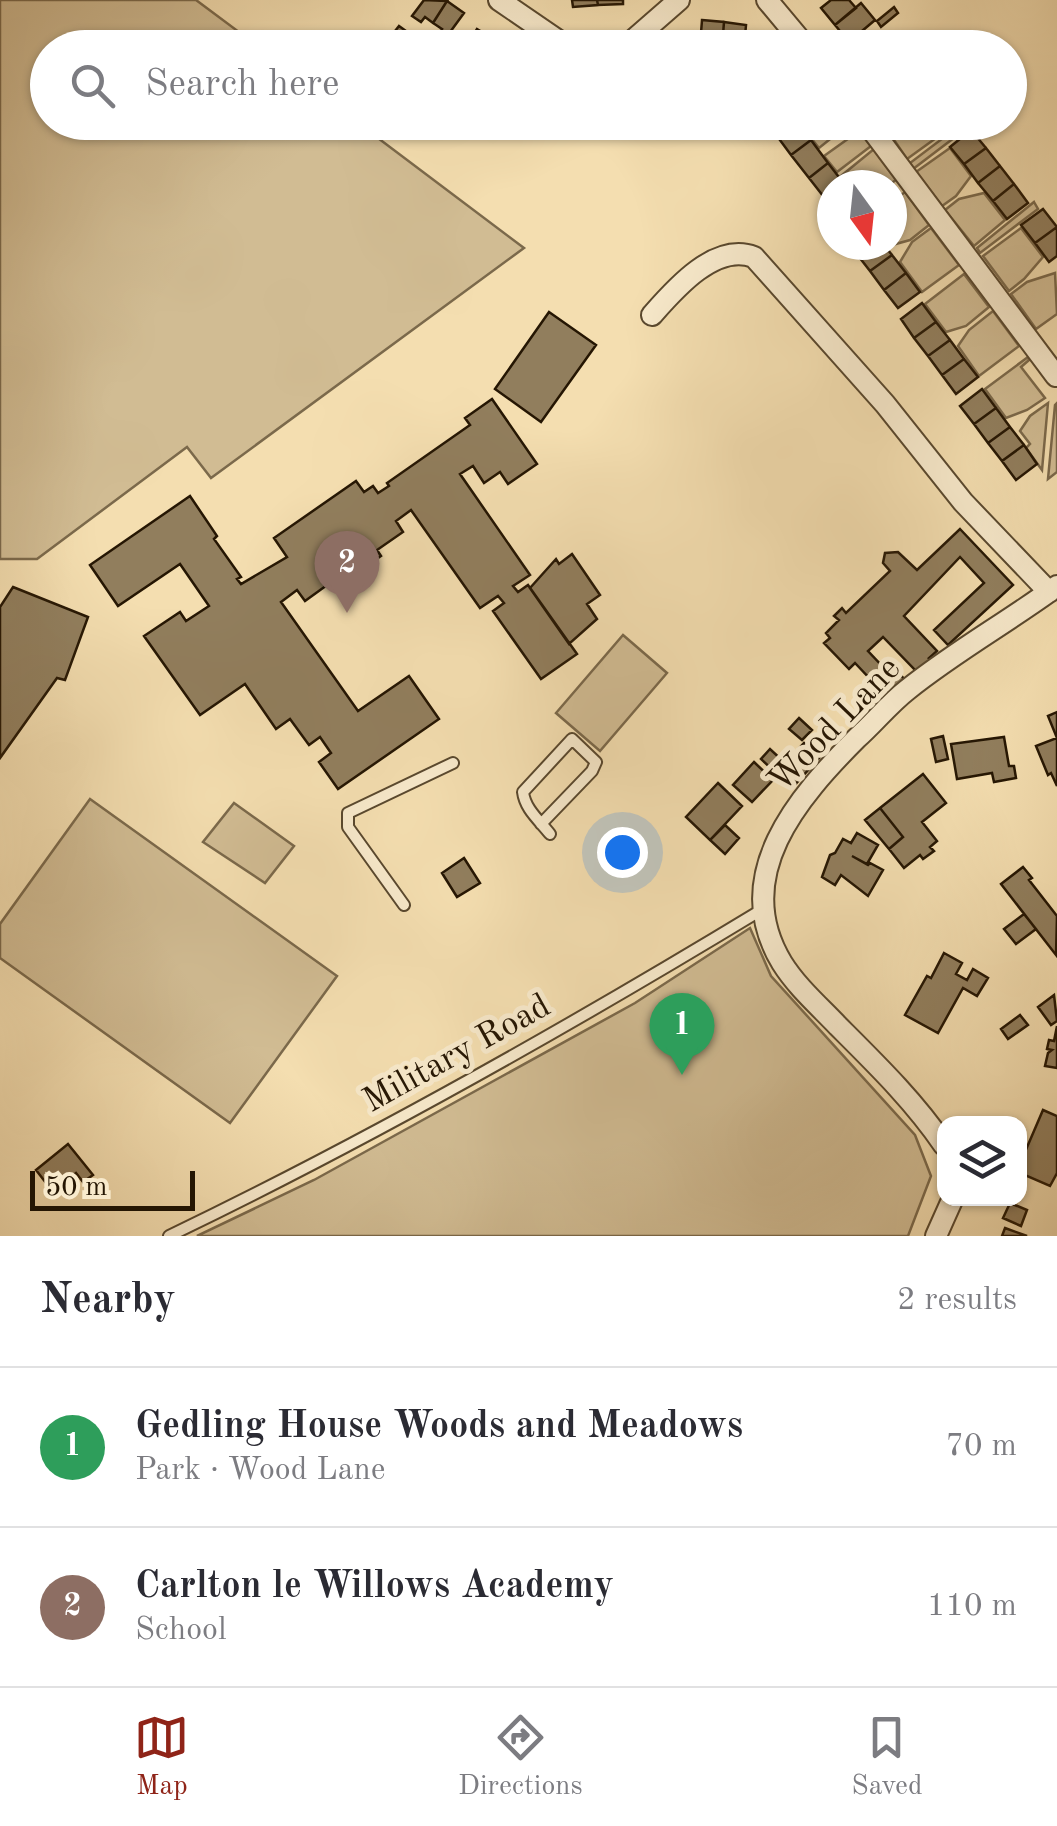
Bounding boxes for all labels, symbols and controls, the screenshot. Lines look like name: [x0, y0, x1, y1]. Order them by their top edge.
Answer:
search box: [30, 30, 1027, 140]
icon: search: [65, 58, 120, 113]
text: Search here: [145, 66, 340, 104]
north arrow: [817, 170, 907, 260]
pin: 2: [314, 530, 380, 613]
street label: Wood Lane: [762, 651, 908, 799]
your location: [597, 827, 648, 878]
street label: Military Road: [358, 988, 556, 1120]
pin: 1: [650, 992, 714, 1075]
map controls: [937, 1116, 1027, 1206]
button: layers: [937, 1116, 1027, 1206]
scale bar: [30, 1166, 195, 1210]
text: 50 m: [45, 1174, 108, 1202]
text: Nearby: [40, 1280, 176, 1322]
text: 2 results: [897, 1285, 1017, 1317]
text: Gedling House Woods and Meadows: [135, 1408, 743, 1446]
text: 1: [63, 1431, 82, 1463]
text: 70 m: [946, 1431, 1017, 1463]
text: Park · Wood Lane: [135, 1455, 386, 1487]
text: Carlton le Willows Academy: [135, 1568, 614, 1606]
text: 2: [63, 1591, 82, 1623]
text: 110 m: [927, 1591, 1017, 1623]
text: School: [135, 1615, 227, 1647]
tab: Map: [134, 1710, 189, 1805]
tab: Directions: [458, 1710, 583, 1805]
tab: Saved: [851, 1710, 923, 1805]

